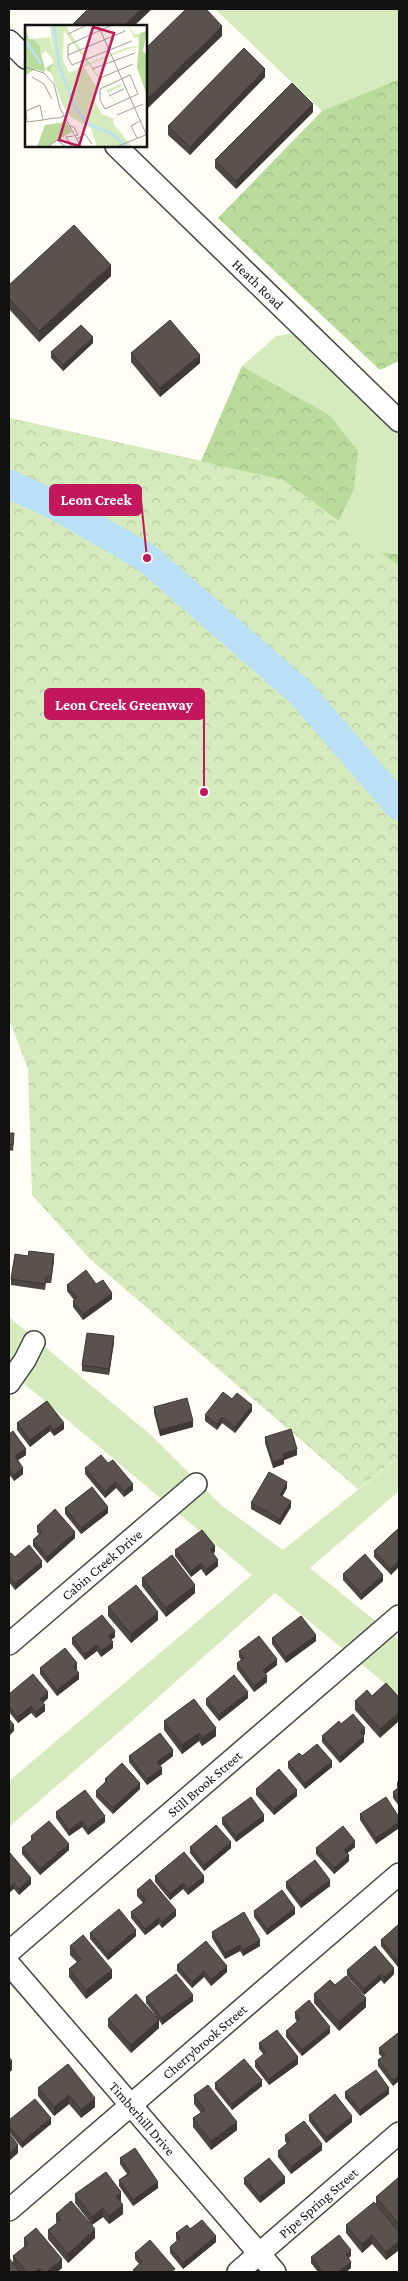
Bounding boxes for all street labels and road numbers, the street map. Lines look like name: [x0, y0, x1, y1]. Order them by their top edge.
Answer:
street label: Heath Road: [229, 256, 287, 313]
street label: Cabin Creek Drive: [58, 1526, 145, 1604]
street label: Still Brook Street: [164, 1747, 245, 1820]
street label: Cherrybrook Street: [159, 2001, 250, 2082]
street label: Timberhill Drive: [106, 2078, 179, 2159]
street label: Pipe Spring Street: [275, 2164, 361, 2241]

